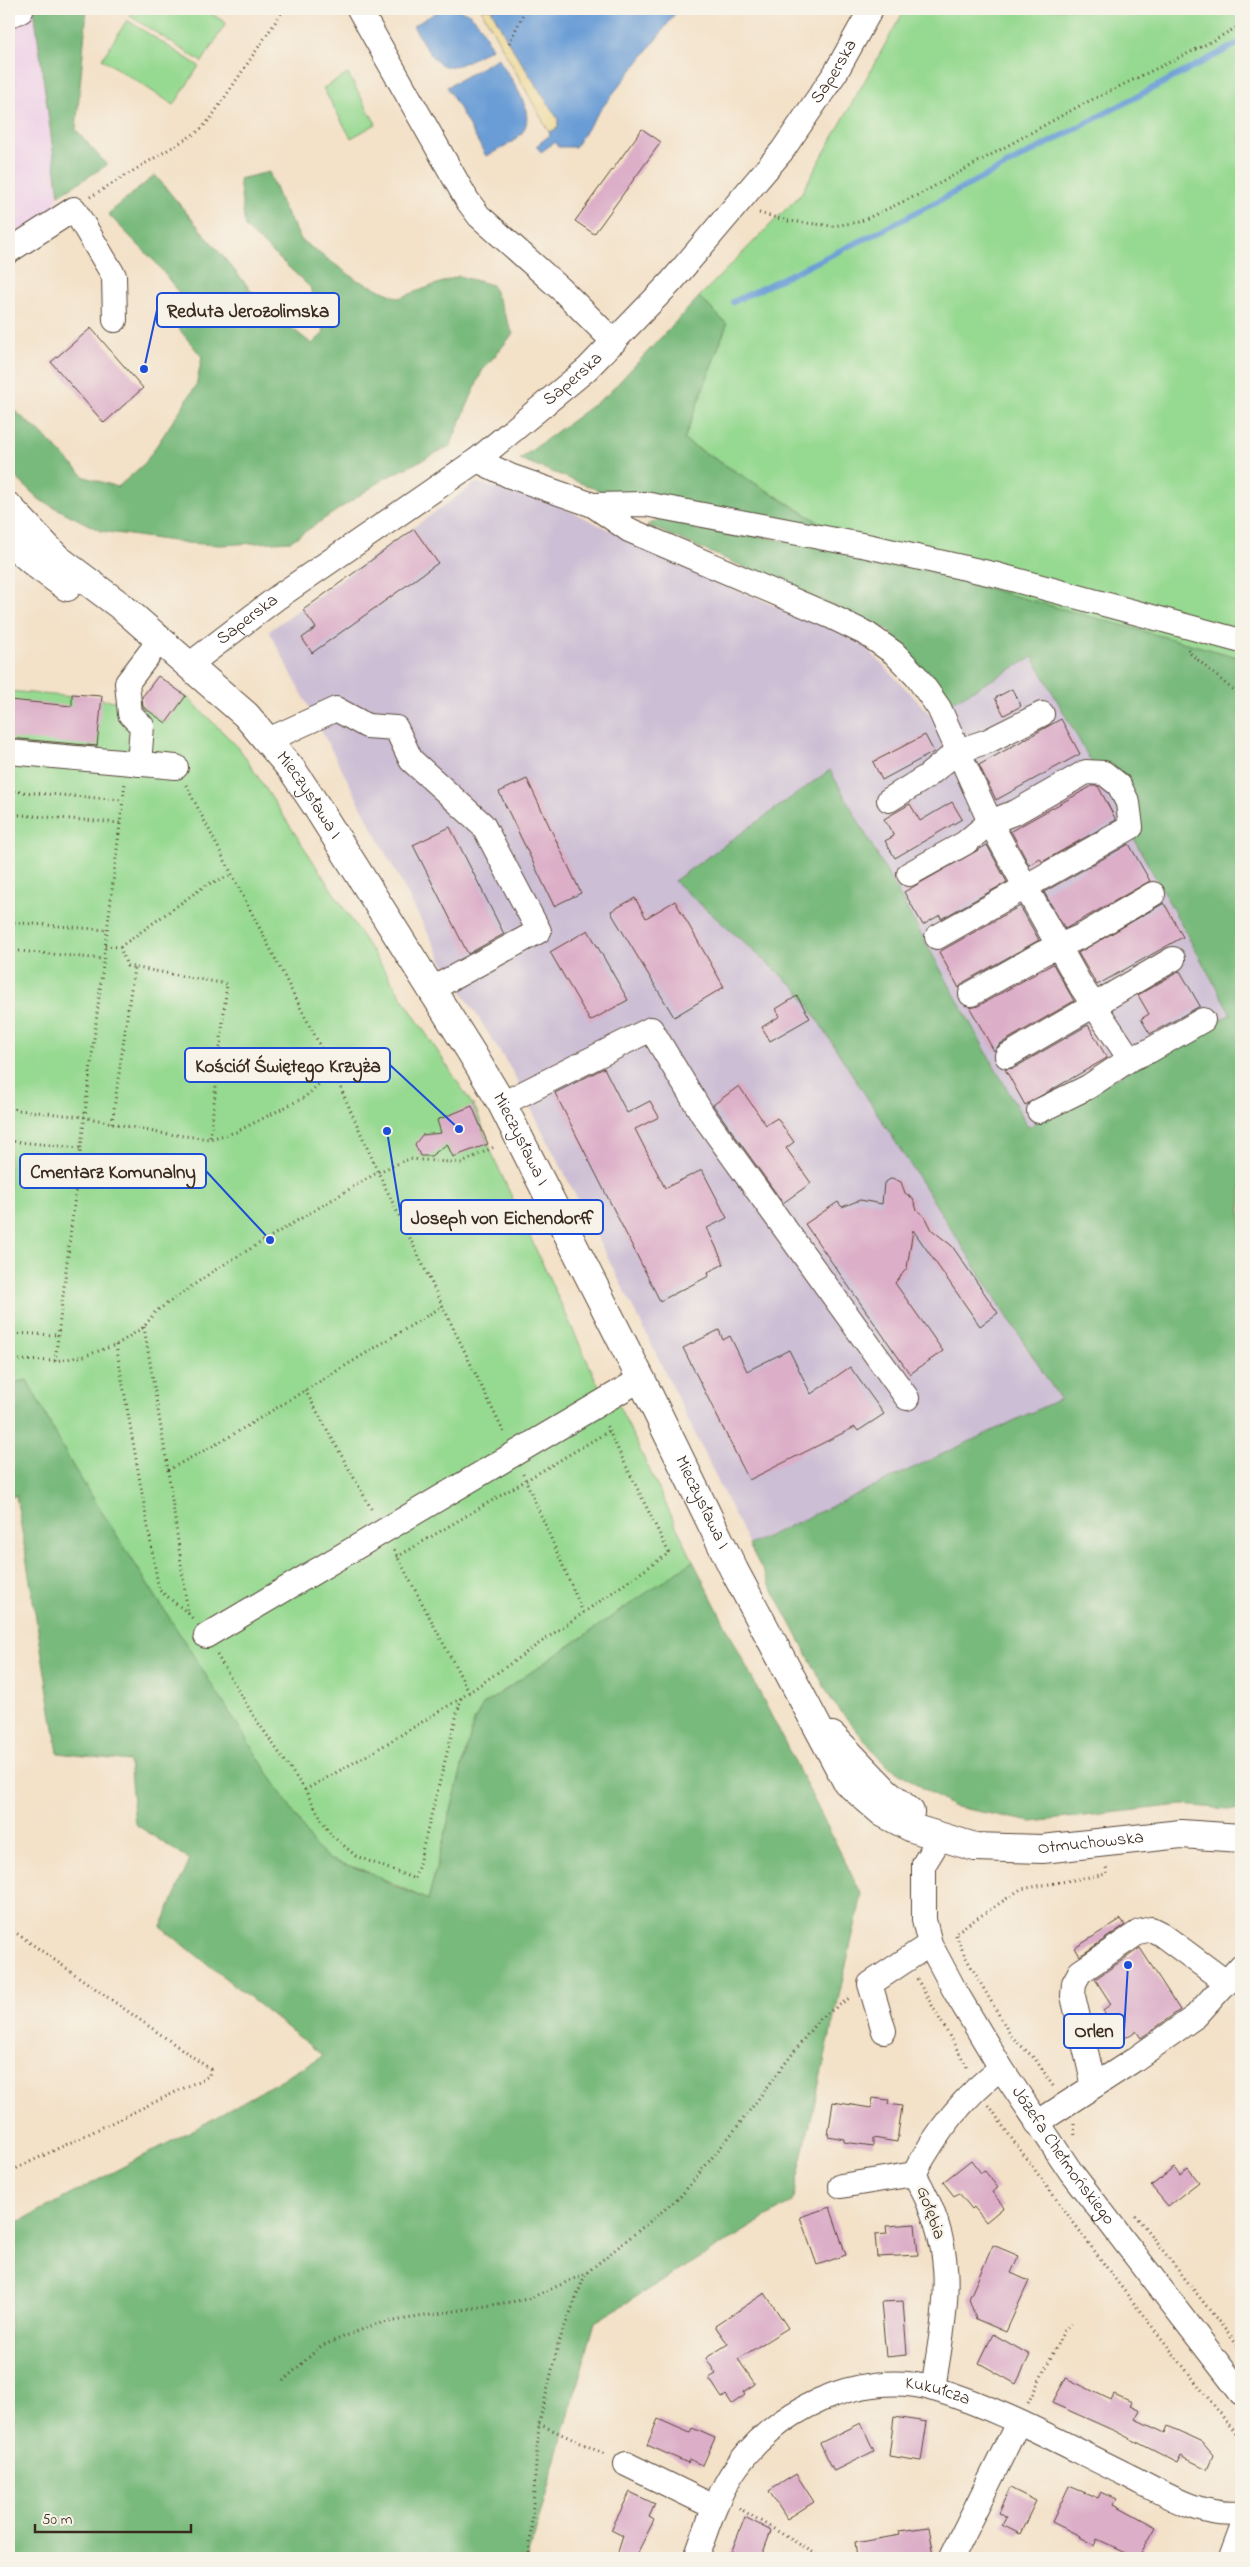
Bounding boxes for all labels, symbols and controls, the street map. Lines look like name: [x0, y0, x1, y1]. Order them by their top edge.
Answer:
street label: Saperska: [805, 35, 864, 109]
callout: Reduta Jerozolimska: [157, 293, 339, 327]
text: Reduta Jerozolimska: [167, 299, 329, 326]
street label: Saperska: [538, 347, 609, 413]
street label: Saperska: [211, 588, 284, 652]
street label: Mieczysława I: [269, 746, 347, 845]
callout: Kościół Świętego Krzyża: [185, 1048, 390, 1082]
text: Kościół Świętego Krzyża: [195, 1054, 381, 1083]
street label: Mieczysława I: [485, 1088, 554, 1191]
callout: Cmentarz Komunalny: [20, 1154, 206, 1188]
text: Cmentarz Komunalny: [30, 1160, 196, 1189]
callout: Joseph von Eichendorff: [401, 1200, 603, 1234]
text: Joseph von Eichendorff: [411, 1206, 594, 1233]
street label: Mieczysława I: [667, 1452, 735, 1554]
street label: Otmuchowska: [1036, 1825, 1145, 1862]
callout: Orlen: [1064, 2014, 1124, 2048]
text: Orlen: [1074, 2019, 1114, 2046]
street label: Józefa Chełmońskiego: [1004, 2081, 1121, 2231]
street label: Gołębia: [908, 2183, 952, 2243]
street label: Kukułcza: [904, 2371, 974, 2413]
scale bar: [35, 2502, 191, 2534]
text: 50 m: [42, 2509, 73, 2531]

